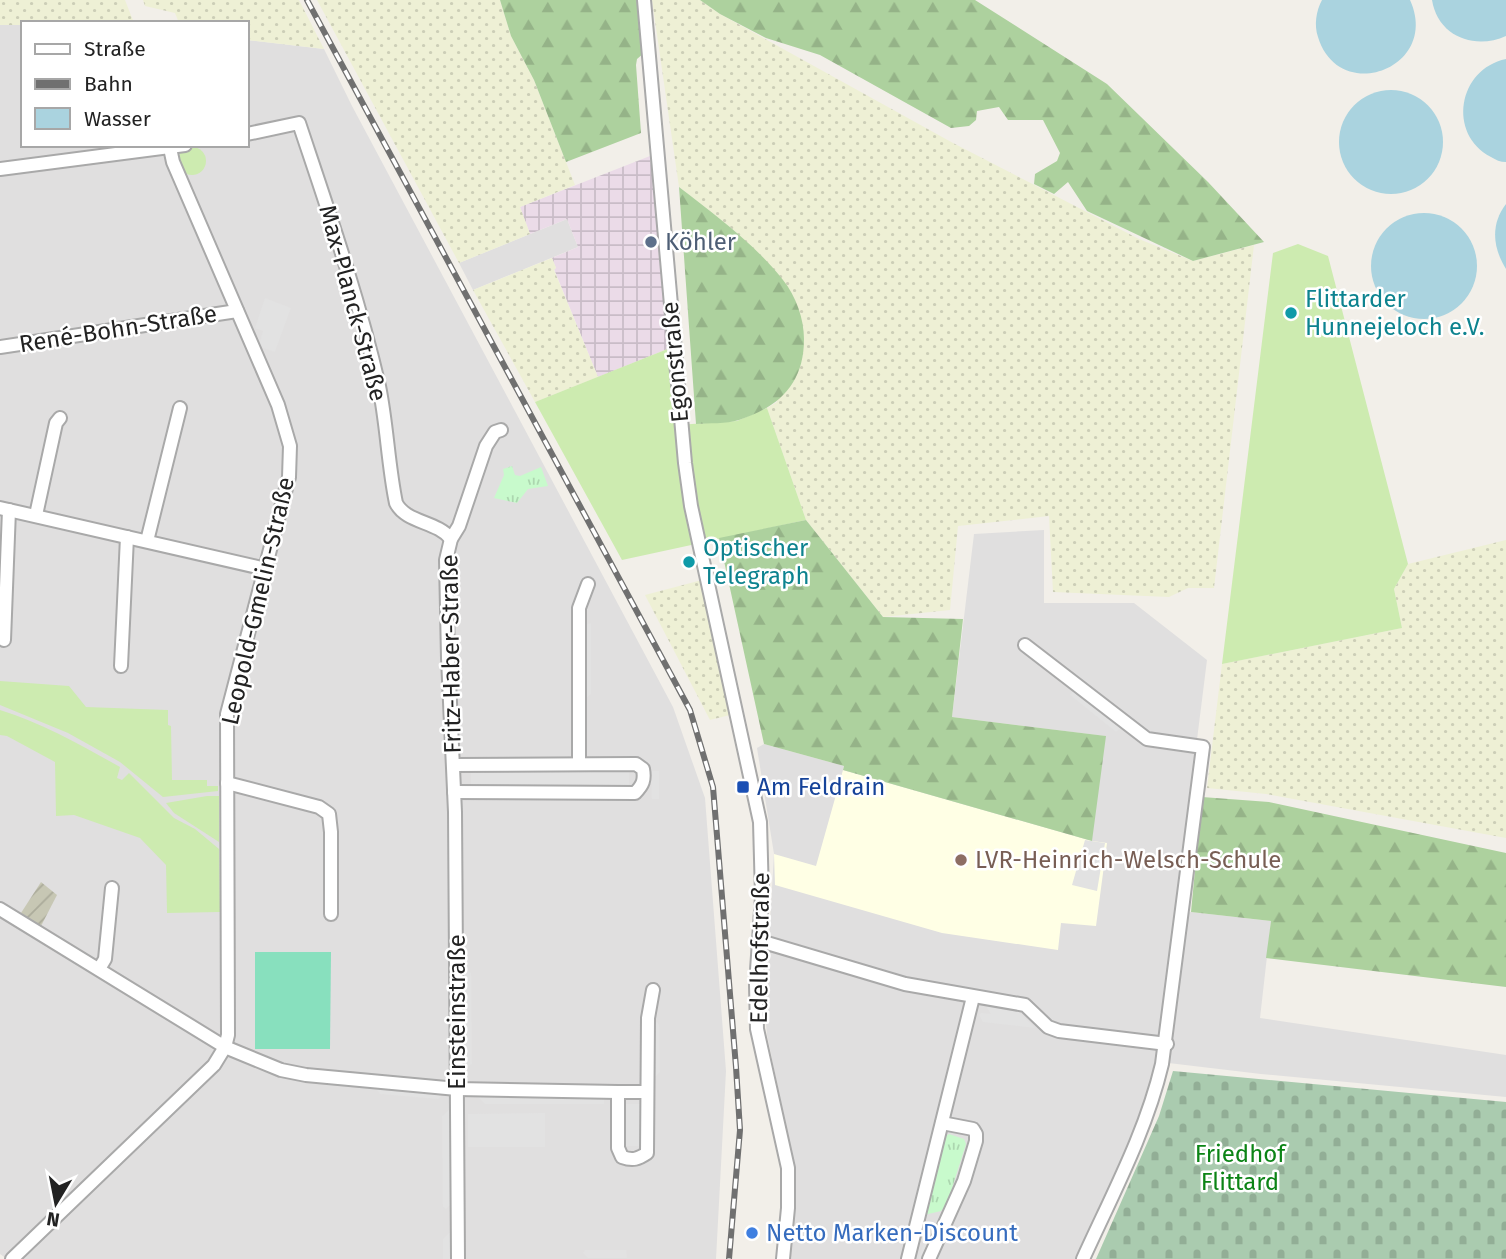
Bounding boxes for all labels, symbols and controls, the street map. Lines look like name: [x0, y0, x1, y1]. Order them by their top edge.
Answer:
legend: [21, 21, 248, 147]
text: Straße: [84, 36, 146, 62]
text: Bahn: [84, 71, 133, 97]
text: Wasser: [84, 106, 151, 132]
street label: Max-Planck-Straße: [313, 202, 393, 404]
place label: Köhler: [665, 228, 737, 256]
marker: Köhler: [643, 234, 659, 250]
place label: Flittarder Hunnejeloch e.V.: [1305, 285, 1484, 341]
street label: René-Bohn-Straße: [17, 300, 219, 358]
street label: Egonstraße: [656, 300, 694, 424]
marker: Flittarder Hunnejeloch e.V.: [1283, 305, 1299, 321]
street label: Leopold-Gmelin-Straße: [216, 474, 300, 728]
place label: Optischer Telegraph: [703, 534, 809, 590]
street label: Fritz-Haber-Straße: [435, 554, 467, 754]
marker: Optischer Telegraph: [681, 554, 697, 570]
place label: Am Feldrain: [757, 773, 885, 801]
marker: Am Feldrain: [735, 779, 751, 795]
place label: LVR-Heinrich-Welsch-Schule: [975, 846, 1281, 874]
marker: LVR-Heinrich-Welsch-Schule: [953, 852, 969, 868]
street label: Edelhofstraße: [745, 872, 775, 1024]
street label: Einsteinstraße: [443, 934, 471, 1090]
park label: Friedhof Flittard: [1195, 1140, 1287, 1196]
north arrow: [21, 1168, 91, 1238]
text: N: [45, 1207, 61, 1232]
place label: Netto Marken-Discount: [766, 1219, 1018, 1247]
marker: Netto Marken-Discount: [744, 1225, 760, 1241]

